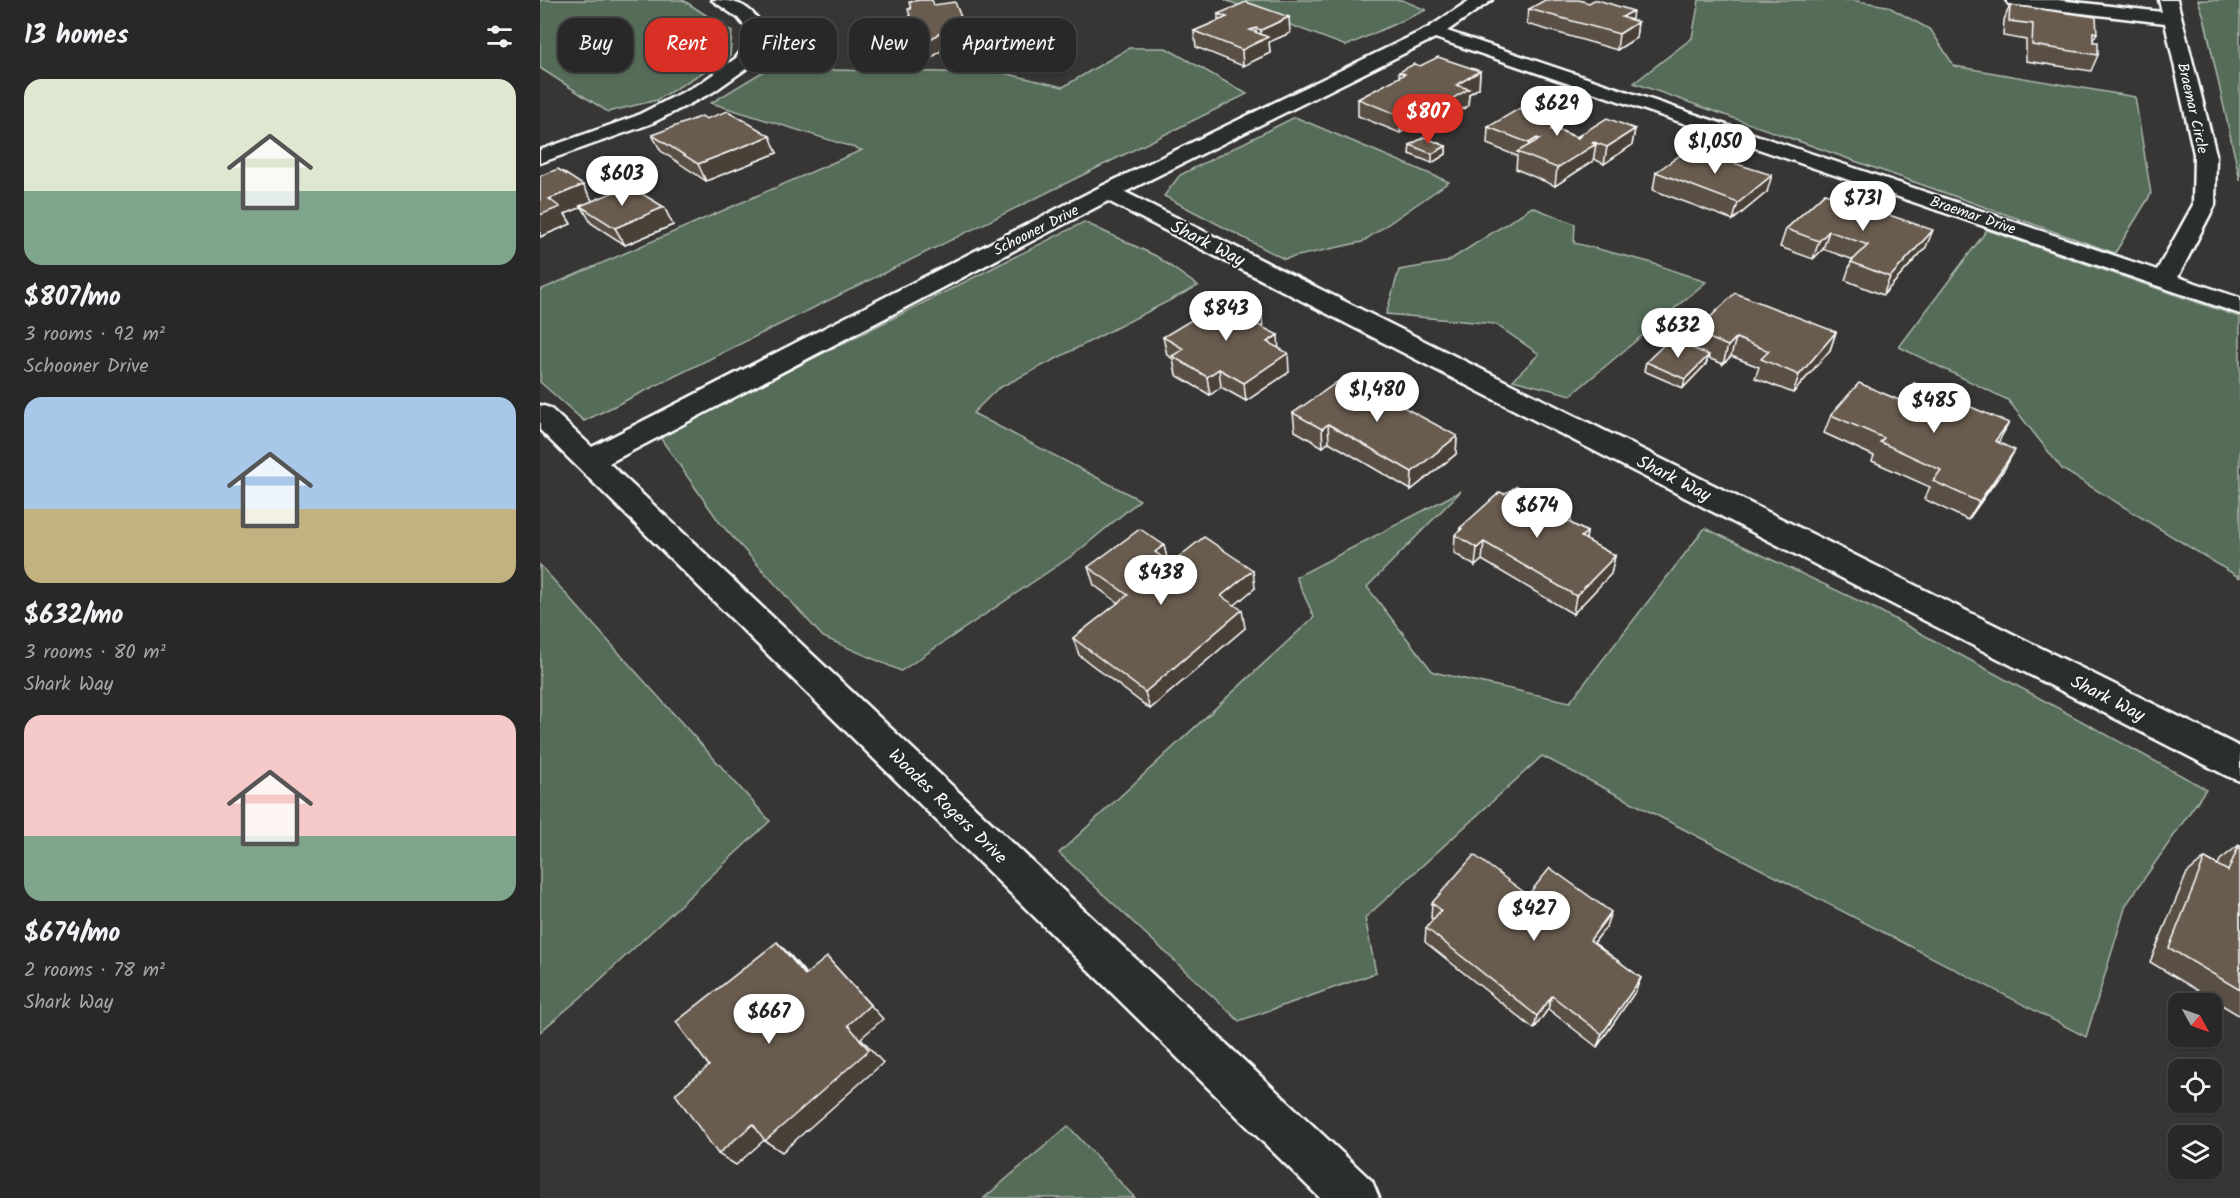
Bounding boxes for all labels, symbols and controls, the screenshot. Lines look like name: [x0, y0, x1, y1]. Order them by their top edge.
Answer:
text: 13 homes: [24, 15, 129, 57]
chip: Buy: [558, 18, 633, 72]
chip: Rent: [645, 18, 728, 72]
chip: Filters: [740, 18, 837, 72]
chip: New: [849, 18, 929, 72]
chip: Apartment: [941, 18, 1076, 72]
icon: filters: [483, 20, 516, 53]
street label: Braemar Circle: [2170, 60, 2214, 156]
pin: $629: [1521, 86, 1593, 137]
text: $629: [1535, 89, 1579, 121]
pin: $807: [1392, 94, 1464, 145]
text: $807: [1406, 97, 1450, 129]
icon: home: [216, 118, 324, 226]
pin: $1,050: [1666, 124, 1764, 175]
text: $1,050: [1688, 127, 1742, 159]
pin: $603: [586, 156, 658, 207]
text: $603: [600, 159, 644, 191]
pin: $731: [1827, 181, 1899, 232]
text: $731: [1844, 184, 1882, 216]
street label: Braemar Drive: [1926, 190, 2019, 242]
street label: Schooner Drive: [989, 199, 1084, 263]
street label: Shark Way: [1165, 213, 1250, 276]
text: $807/mo: [24, 277, 121, 319]
pin: $843: [1190, 291, 1262, 342]
text: $843: [1203, 294, 1249, 326]
pin: $632: [1642, 308, 1714, 359]
text: $632: [1655, 311, 1701, 343]
text: 3 rooms · 92 m²: [24, 319, 165, 351]
text: Schooner Drive: [24, 351, 148, 383]
pin: $1,480: [1328, 372, 1426, 423]
text: $1,480: [1349, 375, 1405, 407]
pin: $485: [1898, 383, 1970, 434]
text: $485: [1912, 386, 1956, 418]
icon: home: [216, 436, 324, 544]
street label: Shark Way: [1631, 448, 1716, 511]
pin: $674: [1501, 488, 1573, 539]
text: $674: [1515, 491, 1559, 523]
pin: $438: [1125, 555, 1197, 606]
text: $438: [1138, 558, 1184, 590]
text: $632/mo: [24, 595, 123, 637]
text: 3 rooms · 80 m²: [24, 637, 166, 669]
street label: Shark Way: [2065, 668, 2150, 731]
text: Shark Way: [24, 669, 113, 701]
street label: Woodes Rogers Drive: [881, 742, 1013, 872]
icon: home: [216, 754, 324, 862]
pin: $427: [1498, 891, 1570, 942]
text: $427: [1512, 894, 1556, 926]
text: $674/mo: [24, 913, 120, 955]
text: 2 rooms · 78 m²: [24, 955, 165, 987]
text: Shark Way: [24, 987, 113, 1019]
north arrow: [2168, 993, 2222, 1047]
map controls: [2168, 993, 2222, 1179]
pin: $667: [733, 994, 805, 1045]
text: $667: [748, 997, 790, 1029]
button: locate: [2168, 1059, 2222, 1113]
button: layers: [2168, 1125, 2222, 1179]

